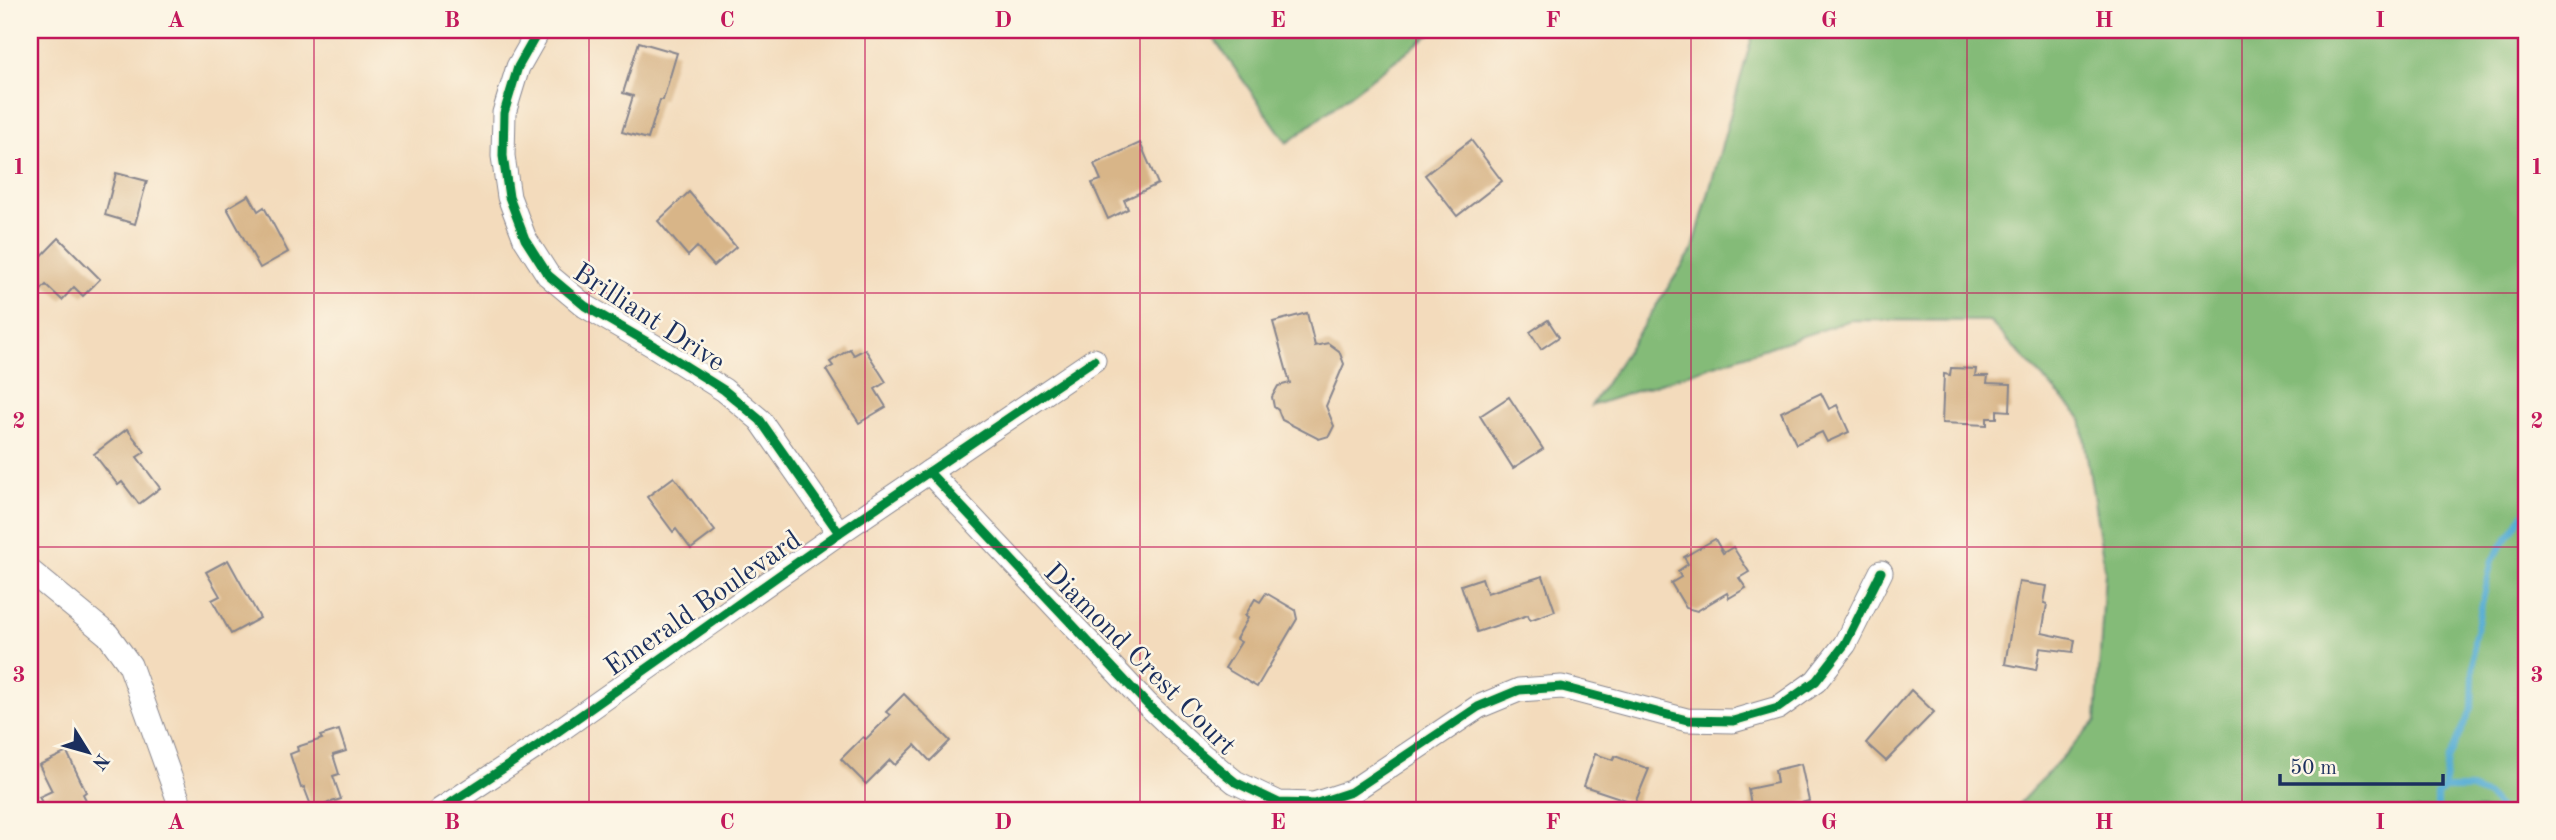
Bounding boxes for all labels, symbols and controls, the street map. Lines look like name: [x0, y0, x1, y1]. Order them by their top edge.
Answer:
text: A: [167, 9, 185, 32]
text: B: [444, 9, 460, 32]
text: C: [719, 9, 735, 32]
text: D: [994, 9, 1012, 32]
text: E: [1270, 9, 1286, 32]
text: F: [1545, 9, 1561, 32]
text: G: [1821, 9, 1837, 32]
text: H: [2095, 9, 2113, 32]
text: I: [2375, 9, 2385, 32]
text: 1: [12, 156, 26, 179]
text: 1: [2530, 156, 2544, 179]
street label: Brilliant Drive: [567, 259, 729, 378]
text: 2: [12, 410, 26, 433]
text: 2: [2530, 410, 2544, 433]
street label: Emerald Boulevard: [601, 526, 807, 683]
street label: Diamond Crest Court: [1038, 559, 1240, 761]
text: 3: [12, 664, 26, 687]
text: 3: [2530, 664, 2544, 687]
north arrow: [52, 718, 122, 788]
scale bar: [2280, 742, 2442, 786]
text: N: [87, 749, 112, 773]
text: 50 m: [2290, 758, 2337, 779]
text: A: [167, 811, 185, 834]
text: B: [444, 811, 460, 834]
text: C: [719, 811, 735, 834]
text: D: [994, 811, 1012, 834]
text: E: [1270, 811, 1286, 834]
text: F: [1545, 811, 1561, 834]
text: G: [1821, 811, 1837, 834]
text: H: [2095, 811, 2113, 834]
text: I: [2375, 811, 2385, 834]

